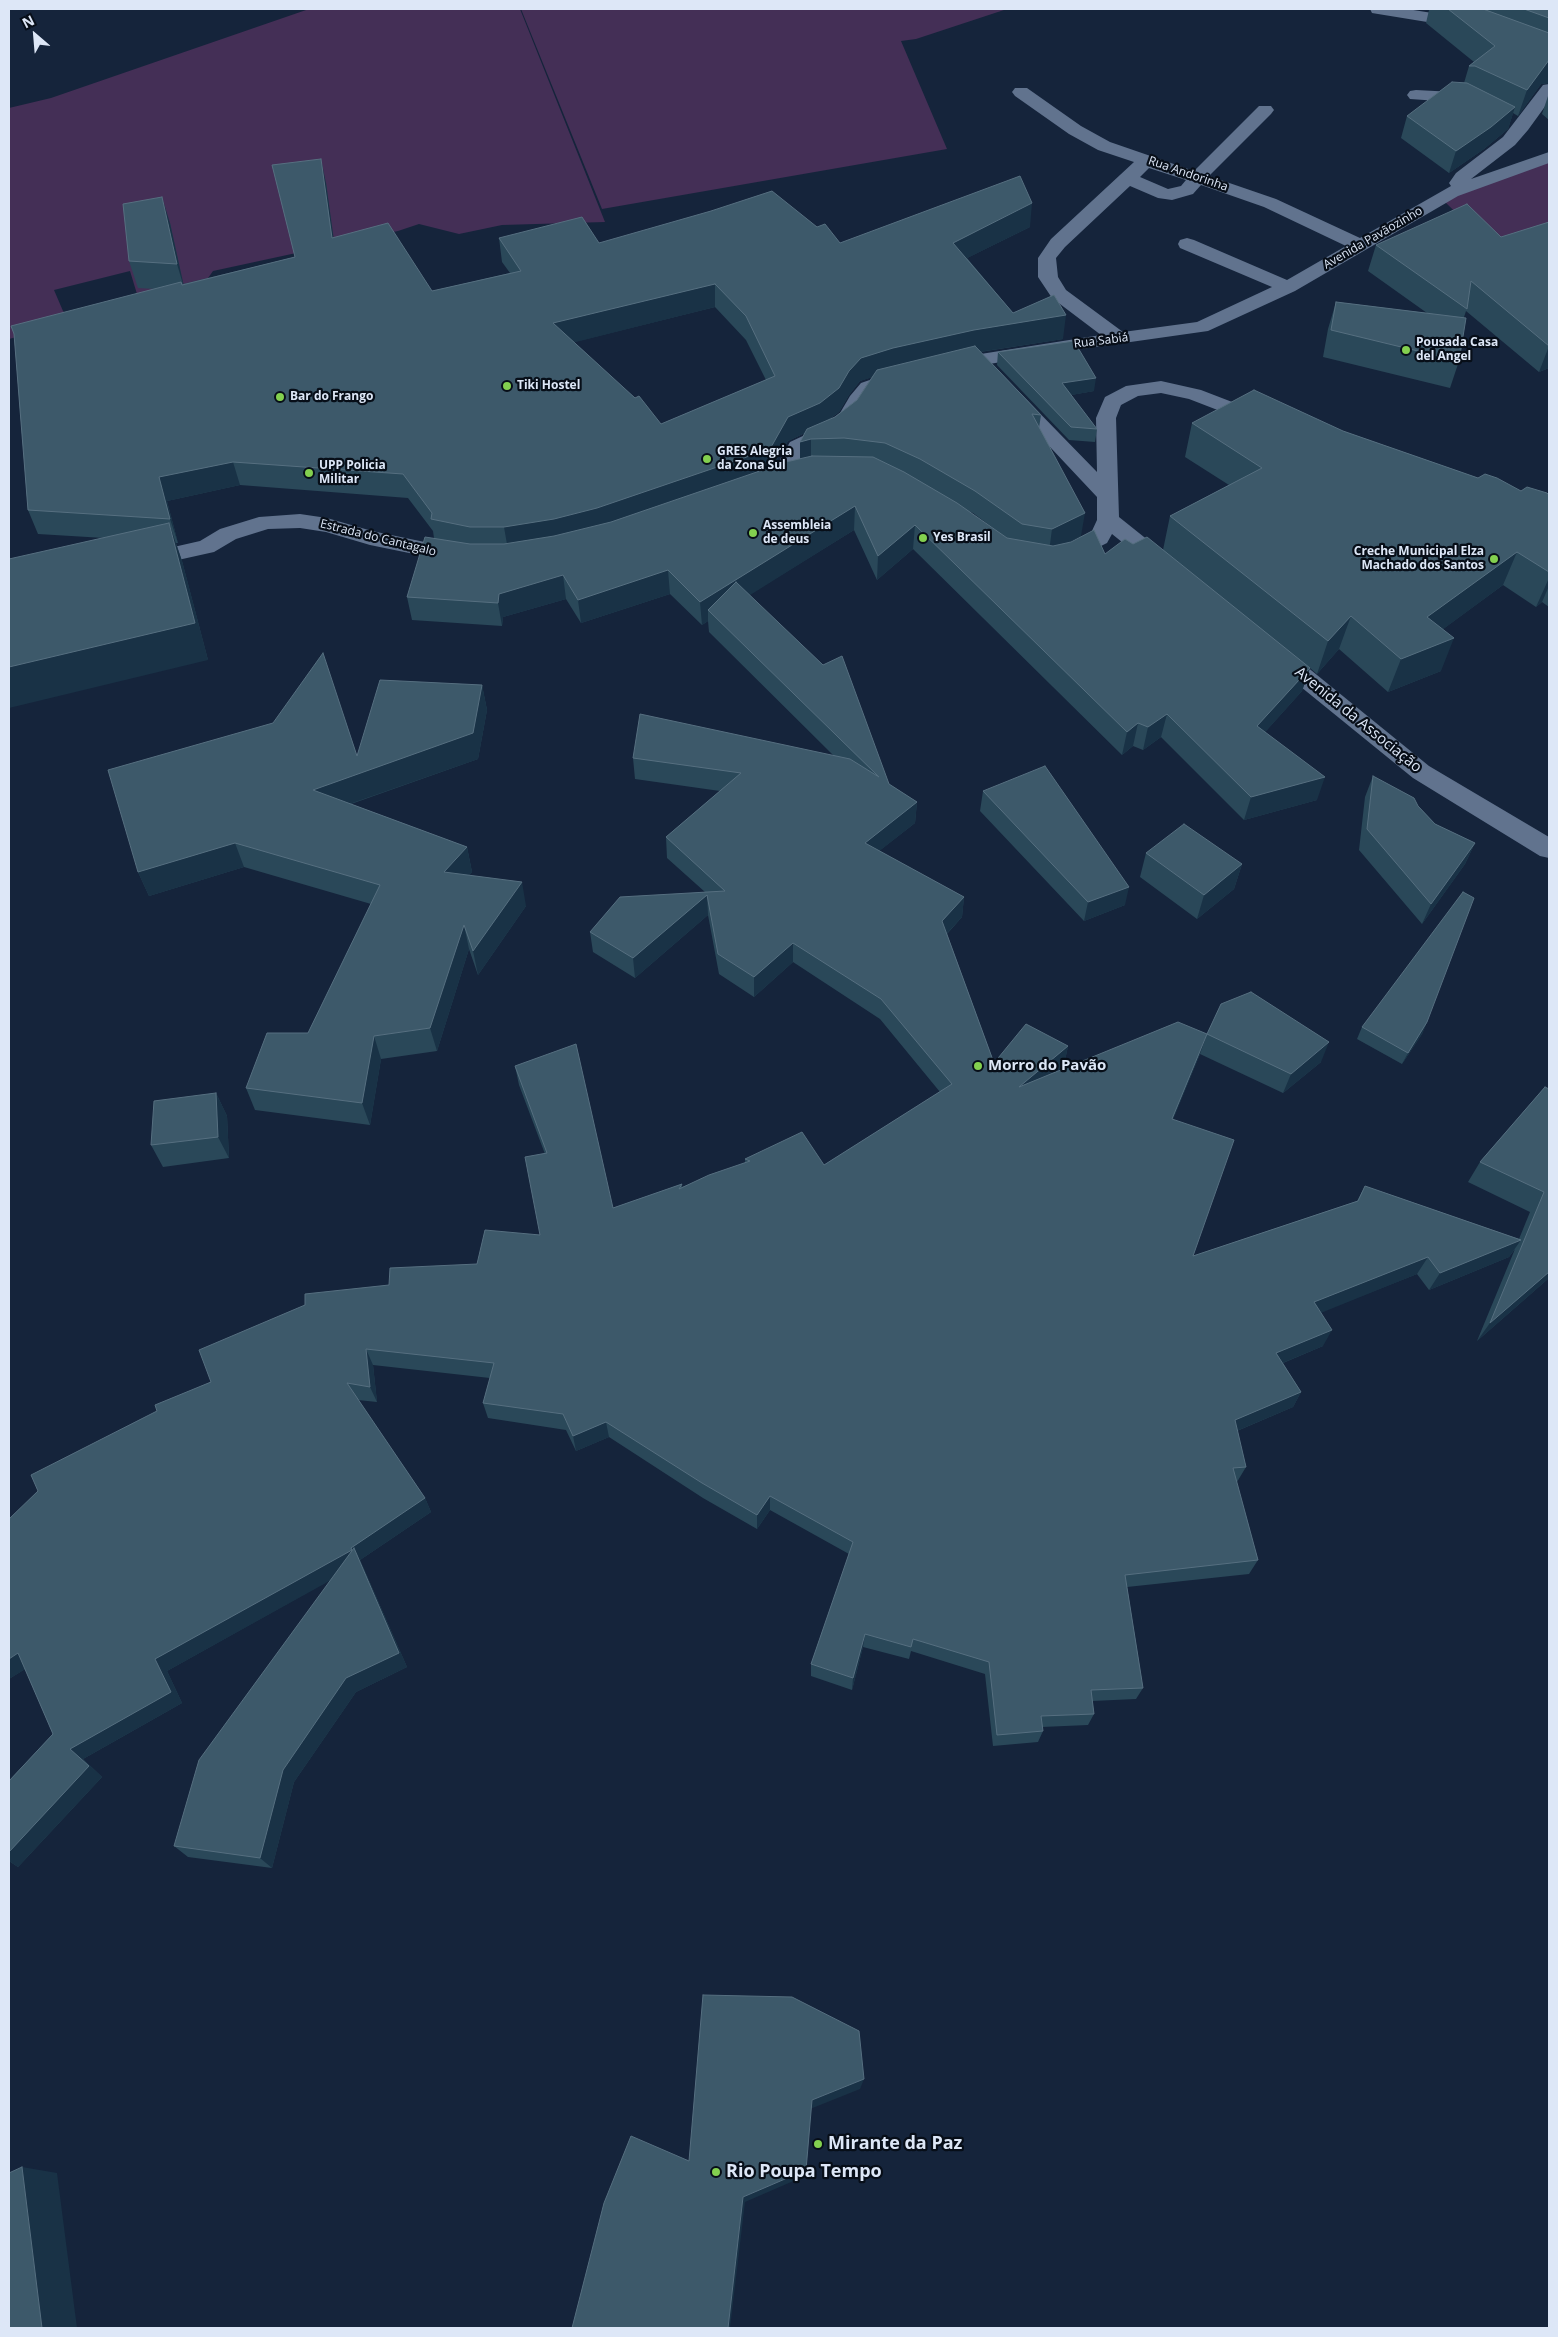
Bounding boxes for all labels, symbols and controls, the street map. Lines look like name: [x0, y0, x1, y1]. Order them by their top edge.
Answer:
north arrow: [10, 10, 60, 60]
text: N: [19, 10, 37, 32]
street label: Rua Andorinha: [1146, 154, 1230, 194]
street label: Avenida Pavãozinho: [1321, 204, 1425, 272]
street label: Rua Sabiá: [1073, 331, 1129, 351]
place label: Pousada Casa del Angel: [1416, 336, 1498, 364]
marker: Pousada Casa del Angel: [1400, 344, 1412, 356]
place label: Tiki Hostel: [517, 379, 580, 393]
marker: Tiki Hostel: [501, 380, 513, 392]
place label: Bar do Frango: [290, 390, 373, 404]
marker: Bar do Frango: [274, 391, 286, 403]
place label: GRES Alegria da Zona Sul: [717, 445, 792, 473]
marker: GRES Alegria da Zona Sul: [701, 453, 713, 465]
place label: UPP Policia Militar: [319, 459, 386, 487]
marker: UPP Policia Militar: [303, 467, 315, 479]
street label: Estrada do Cantagalo: [319, 517, 437, 559]
place label: Assembleia de deus: [763, 519, 831, 547]
marker: Assembleia de deus: [747, 527, 759, 539]
place label: Yes Brasil: [933, 531, 991, 545]
marker: Yes Brasil: [917, 532, 929, 544]
place label: Creche Municipal Elza Machado dos Santos: [1354, 545, 1484, 573]
marker: Creche Municipal Elza Machado dos Santos: [1488, 553, 1500, 565]
street label: Avenida da Associação: [1291, 663, 1425, 777]
place label: Morro do Pavão: [988, 1057, 1106, 1075]
marker: Morro do Pavão: [972, 1060, 984, 1072]
place label: Mirante da Paz: [828, 2133, 962, 2155]
marker: Mirante da Paz: [812, 2138, 824, 2150]
place label: Rio Poupa Tempo: [726, 2161, 882, 2183]
marker: Rio Poupa Tempo: [710, 2166, 722, 2178]

